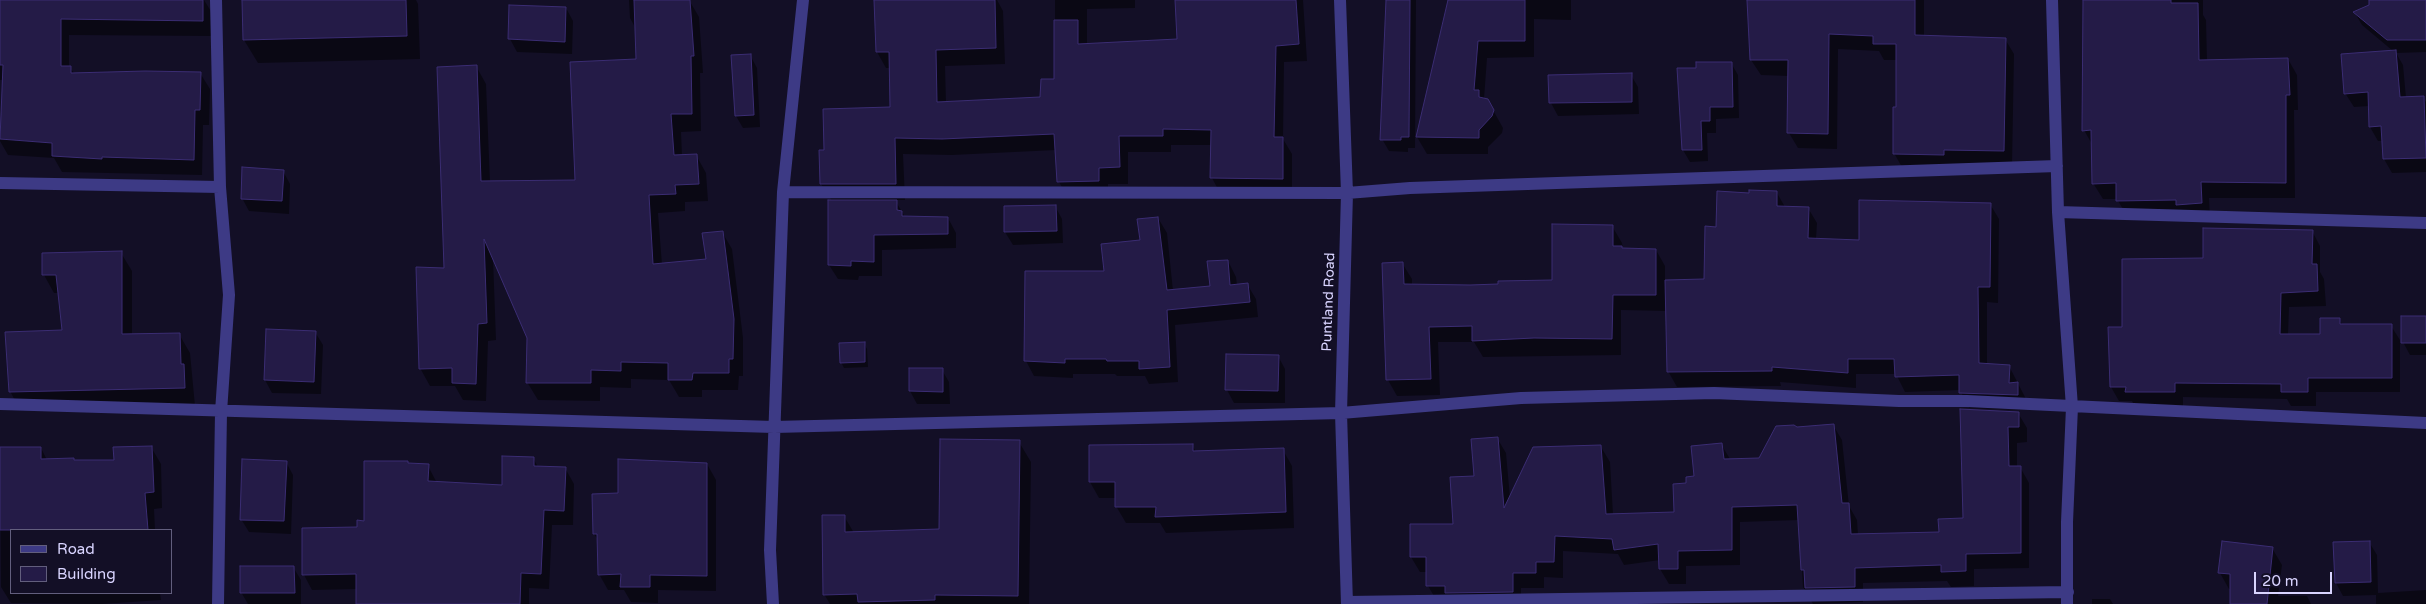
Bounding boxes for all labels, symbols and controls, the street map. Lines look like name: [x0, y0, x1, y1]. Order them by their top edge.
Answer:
street label: Puntland Road: [1319, 252, 1339, 352]
legend: [10, 529, 172, 594]
text: Road: [57, 540, 95, 558]
scale bar: [2256, 562, 2334, 594]
text: Building: [57, 565, 116, 583]
text: 20 m: [2262, 572, 2299, 590]

